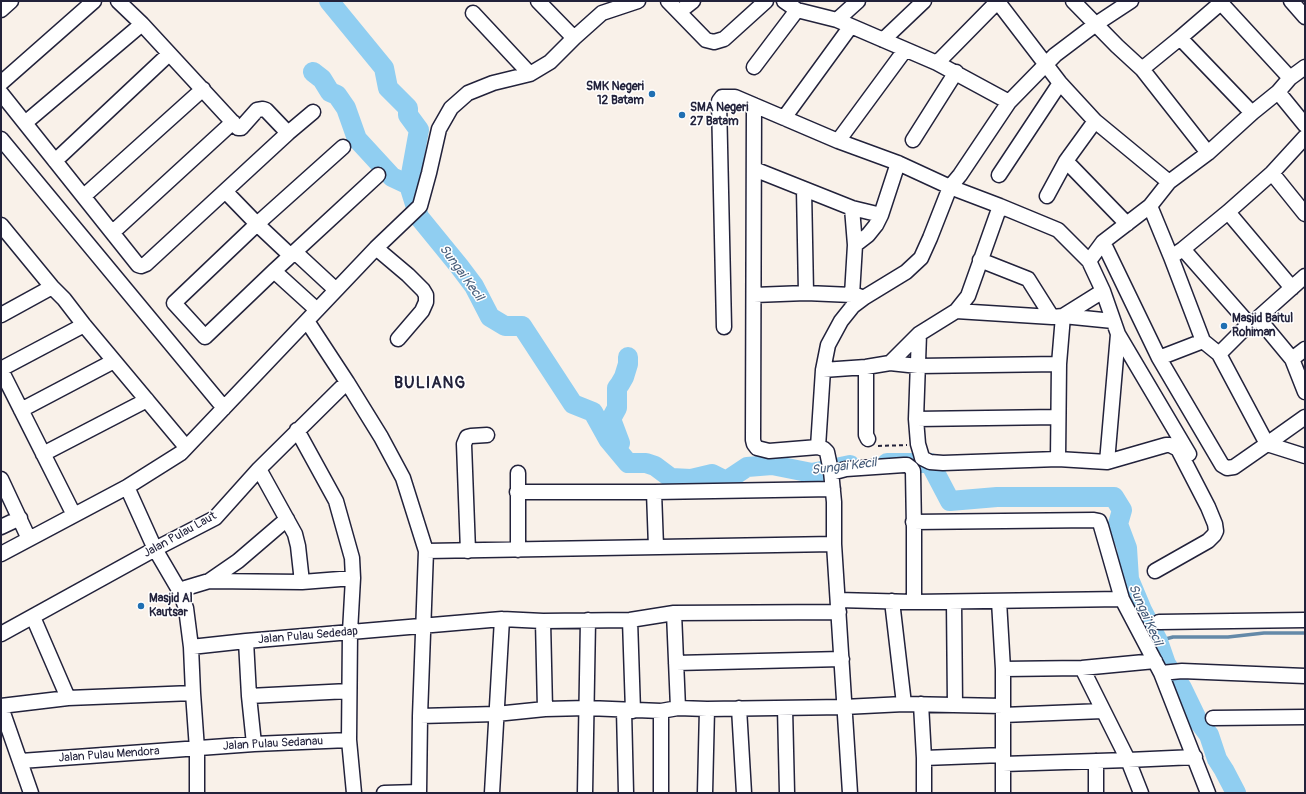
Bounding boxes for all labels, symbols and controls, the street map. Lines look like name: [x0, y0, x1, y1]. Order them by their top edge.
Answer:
place label: SMK Negeri 12 Batam: [586, 80, 644, 108]
marker: SMK Negeri 12 Batam: [647, 89, 657, 99]
place label: SMA Negeri 27 Batam: [690, 101, 748, 129]
marker: SMA Negeri 27 Batam: [677, 110, 687, 120]
water label: Sungai Kecil: [435, 242, 487, 304]
place label: Masjid Baitul Rohiman: [1232, 312, 1293, 340]
marker: Masjid Baitul Rohiman: [1219, 321, 1229, 331]
district label: BULIANG: [394, 374, 466, 394]
water label: Sungai Kecil: [811, 455, 877, 479]
street label: Jalan Pulau Laut: [141, 509, 219, 561]
water label: Sungai Kecil: [1125, 582, 1165, 648]
place label: Masjid Al Kautsar: [149, 592, 193, 620]
marker: Masjid Al Kautsar: [136, 601, 146, 611]
street label: Jalan Pulau Sededap: [257, 624, 359, 648]
street label: Jalan Pulau Sedanau: [222, 734, 324, 754]
street label: Jalan Pulau Mendora: [58, 744, 160, 766]

